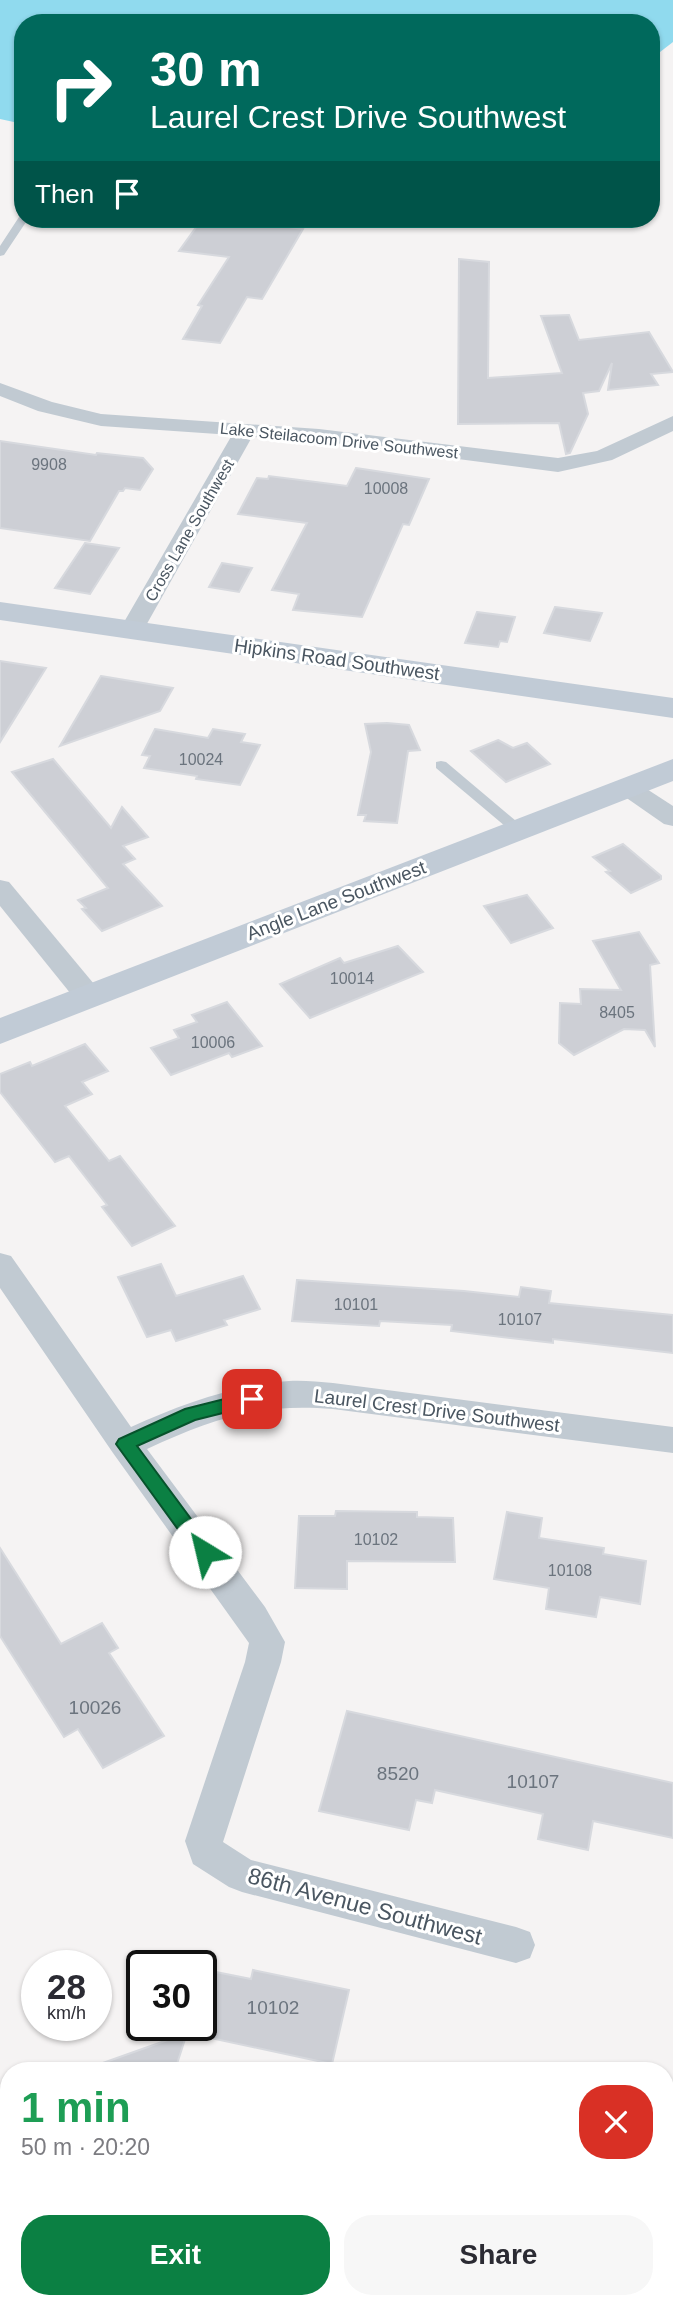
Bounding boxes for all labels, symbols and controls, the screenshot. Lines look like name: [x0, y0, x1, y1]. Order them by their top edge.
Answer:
icon: right: [35, 42, 126, 133]
text: 30 m: [150, 42, 262, 96]
text: Laurel Crest Drive Southwest: [150, 99, 566, 135]
icon: arrive: [108, 175, 146, 213]
text: Then: [35, 179, 94, 209]
street label: Lake Steilacoom Drive Southwest: [219, 420, 459, 462]
house number: 9908: [31, 456, 67, 473]
street label: Cross Lane Southwest: [142, 456, 237, 604]
house number: 10008: [364, 480, 408, 497]
street label: Hipkins Road Southwest: [233, 635, 442, 684]
house number: 10024: [179, 751, 223, 768]
street label: Angle Lane Southwest: [244, 856, 429, 944]
house number: 10014: [330, 970, 374, 987]
house number: 8405: [599, 1004, 635, 1021]
house number: 10006: [191, 1034, 235, 1051]
house number: 10101: [334, 1296, 378, 1313]
house number: 10107: [498, 1311, 542, 1328]
pin: [222, 1369, 282, 1429]
icon: arrive: [233, 1380, 271, 1418]
street label: Laurel Crest Drive Southwest: [313, 1385, 562, 1436]
position arrow: [168, 1515, 242, 1589]
house number: 10102: [354, 1531, 398, 1548]
house number: 10108: [548, 1562, 592, 1579]
house number: 10026: [69, 1697, 121, 1718]
house number: 8520: [377, 1763, 419, 1784]
house number: 10107: [507, 1771, 559, 1792]
street label: 86th Avenue Southwest: [245, 1862, 485, 1950]
speed limit sign: 30: [126, 1950, 217, 2041]
text: 28: [47, 1967, 86, 2006]
house number: 10102: [247, 1997, 299, 2018]
text: km/h: [47, 2003, 86, 2023]
text: 1 min: [21, 2084, 131, 2131]
button: close: [579, 2085, 653, 2159]
text: 50 m · 20:20: [21, 2134, 150, 2160]
button: Exit: [21, 2215, 330, 2295]
button: Share: [344, 2215, 653, 2295]

